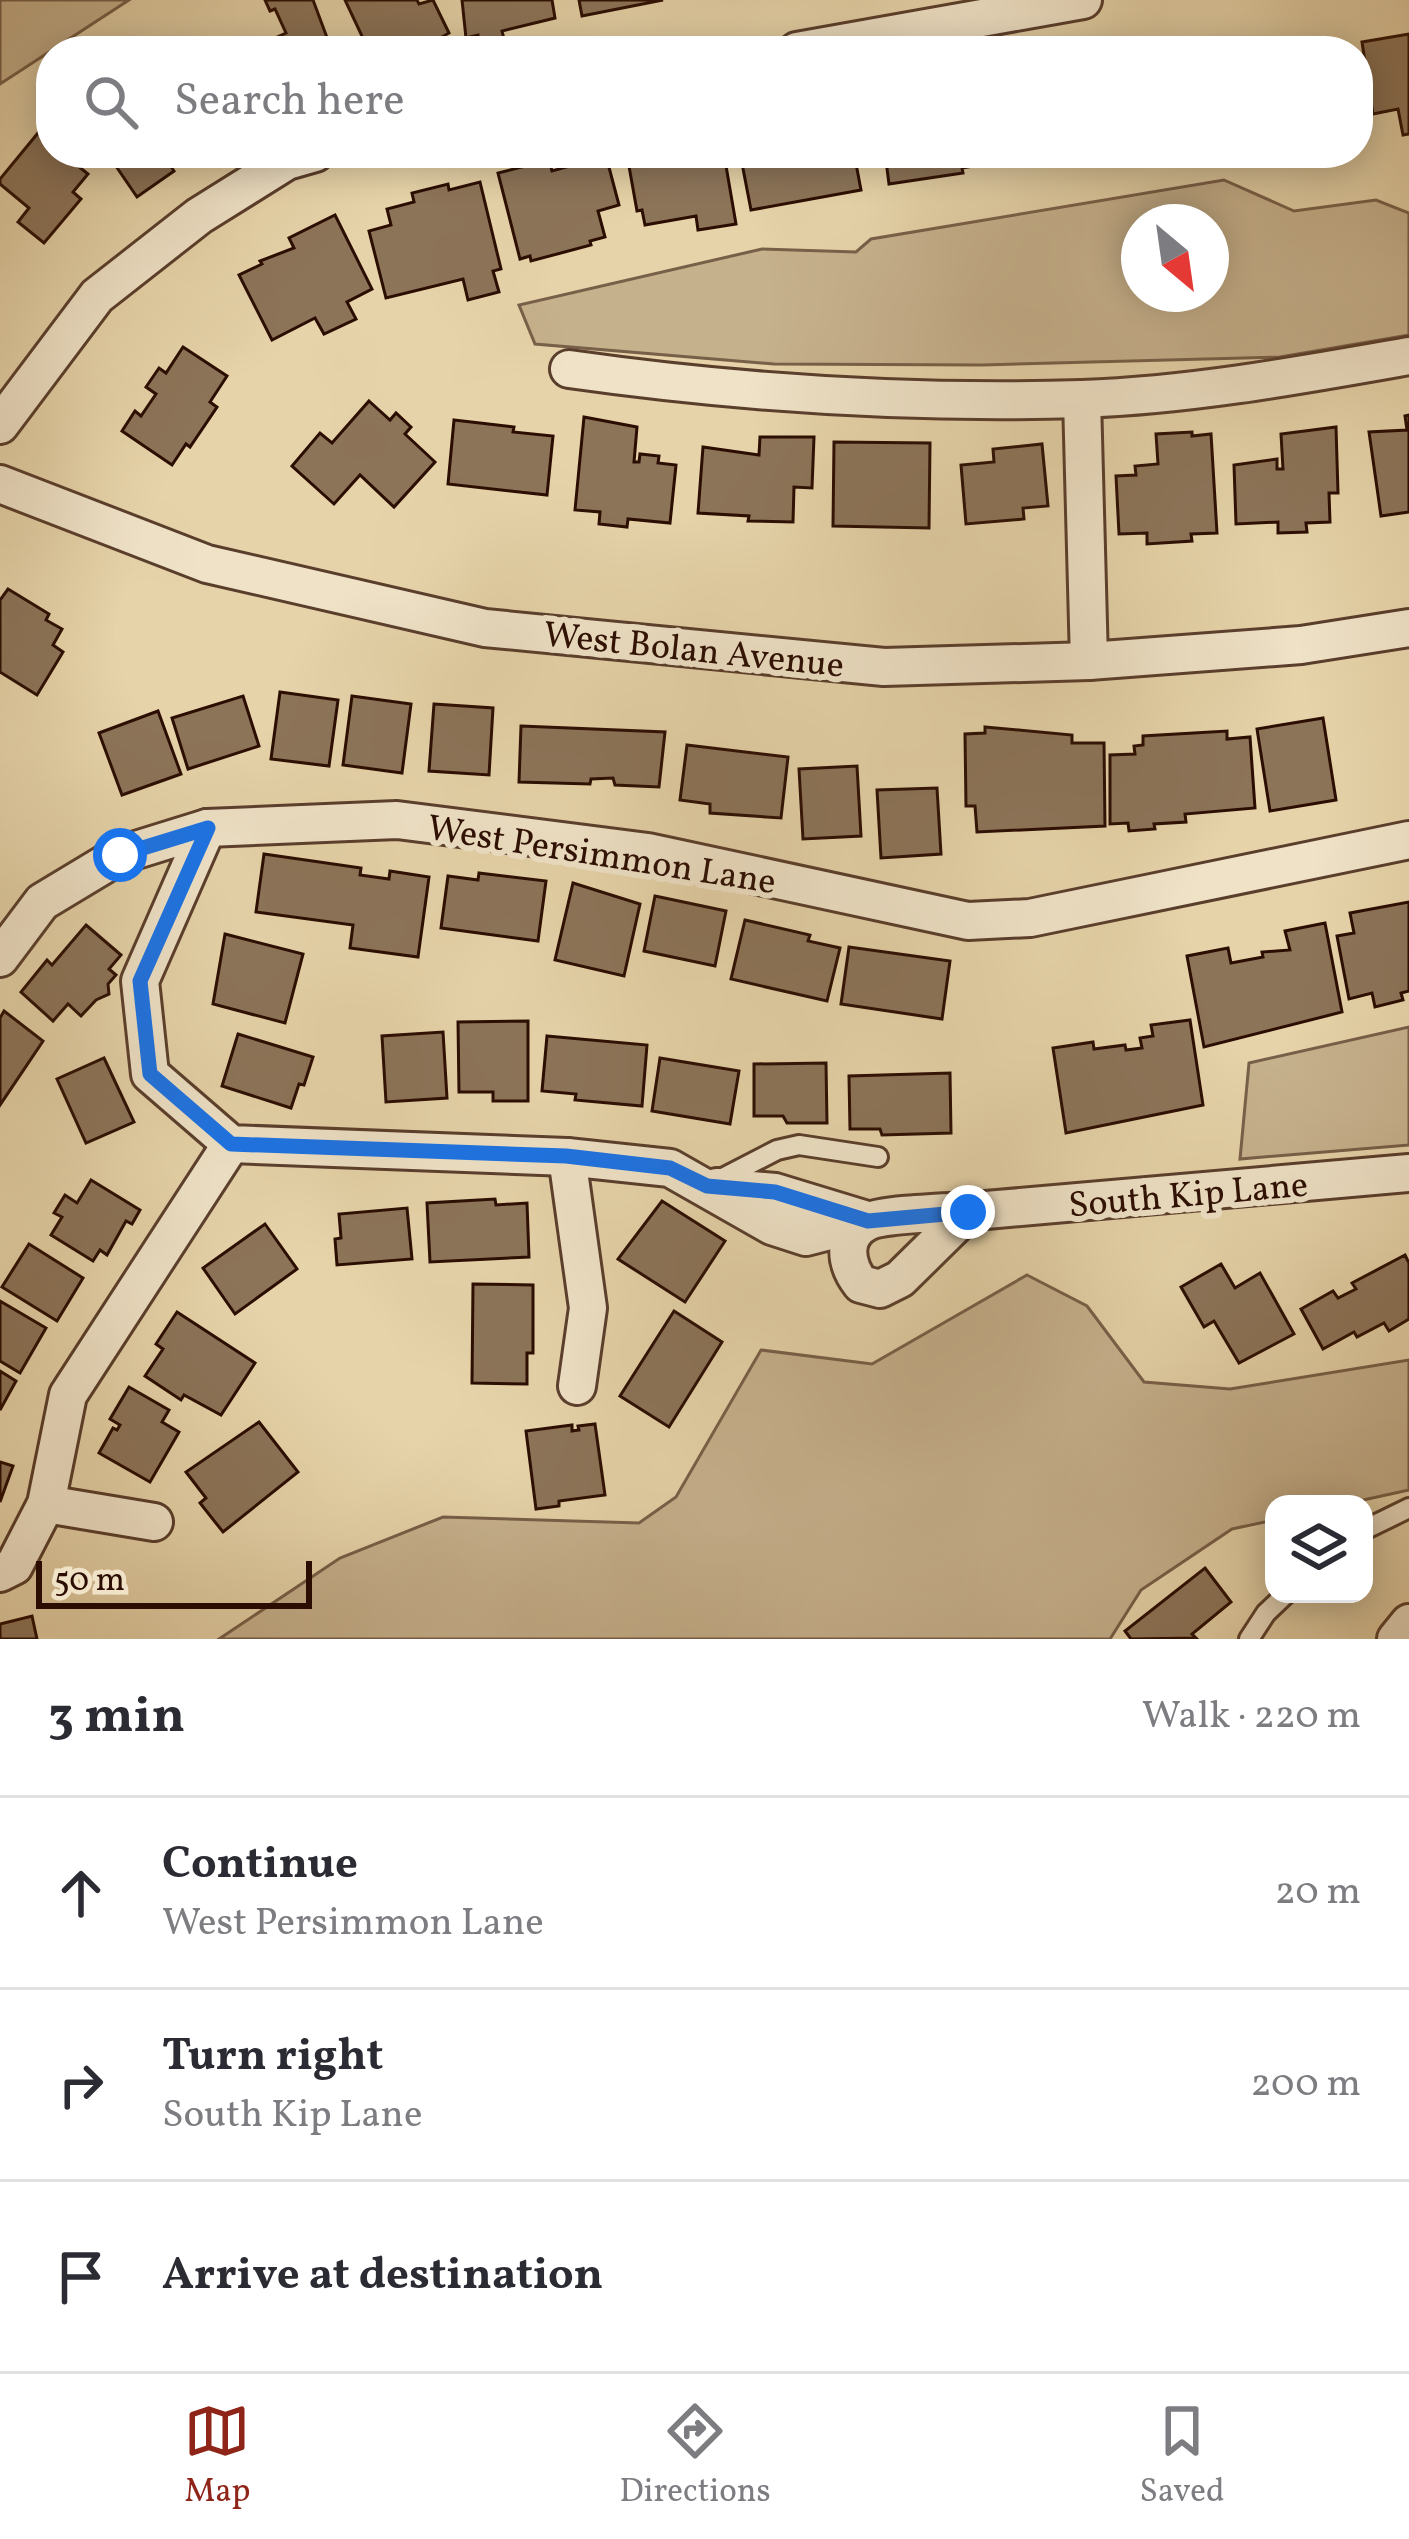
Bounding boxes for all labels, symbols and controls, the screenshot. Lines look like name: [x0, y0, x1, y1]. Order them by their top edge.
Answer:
search box: [36, 36, 1373, 168]
icon: search: [78, 69, 144, 135]
text: Search here: [174, 71, 405, 134]
north arrow: [1121, 204, 1229, 312]
street label: West Bolan Avenue: [541, 611, 846, 693]
street label: West Persimmon Lane: [423, 805, 779, 909]
route start: [93, 828, 147, 882]
street label: South Kip Lane: [1066, 1162, 1310, 1232]
route end: [941, 1185, 995, 1239]
map controls: [1265, 1495, 1373, 1603]
button: layers: [1265, 1495, 1373, 1603]
scale bar: [36, 1555, 312, 1608]
text: 50 m: [54, 1559, 125, 1605]
text: 3 min: [48, 1682, 185, 1753]
text: Walk · 220 m: [1142, 1690, 1361, 1744]
text: Continue: [162, 1834, 358, 1897]
icon: ahead: [48, 1860, 114, 1926]
text: 20 m: [1275, 1866, 1361, 1920]
text: West Persimmon Lane: [162, 1897, 544, 1951]
text: Turn right: [162, 2026, 383, 2089]
icon: right: [48, 2052, 114, 2118]
text: 200 m: [1250, 2058, 1361, 2112]
text: South Kip Lane: [162, 2089, 422, 2143]
icon: arrive: [48, 2244, 114, 2310]
text: Arrive at destination: [162, 2245, 603, 2308]
tab: Map: [184, 2398, 251, 2516]
tab: Directions: [619, 2398, 771, 2516]
tab: Saved: [1140, 2398, 1225, 2516]

